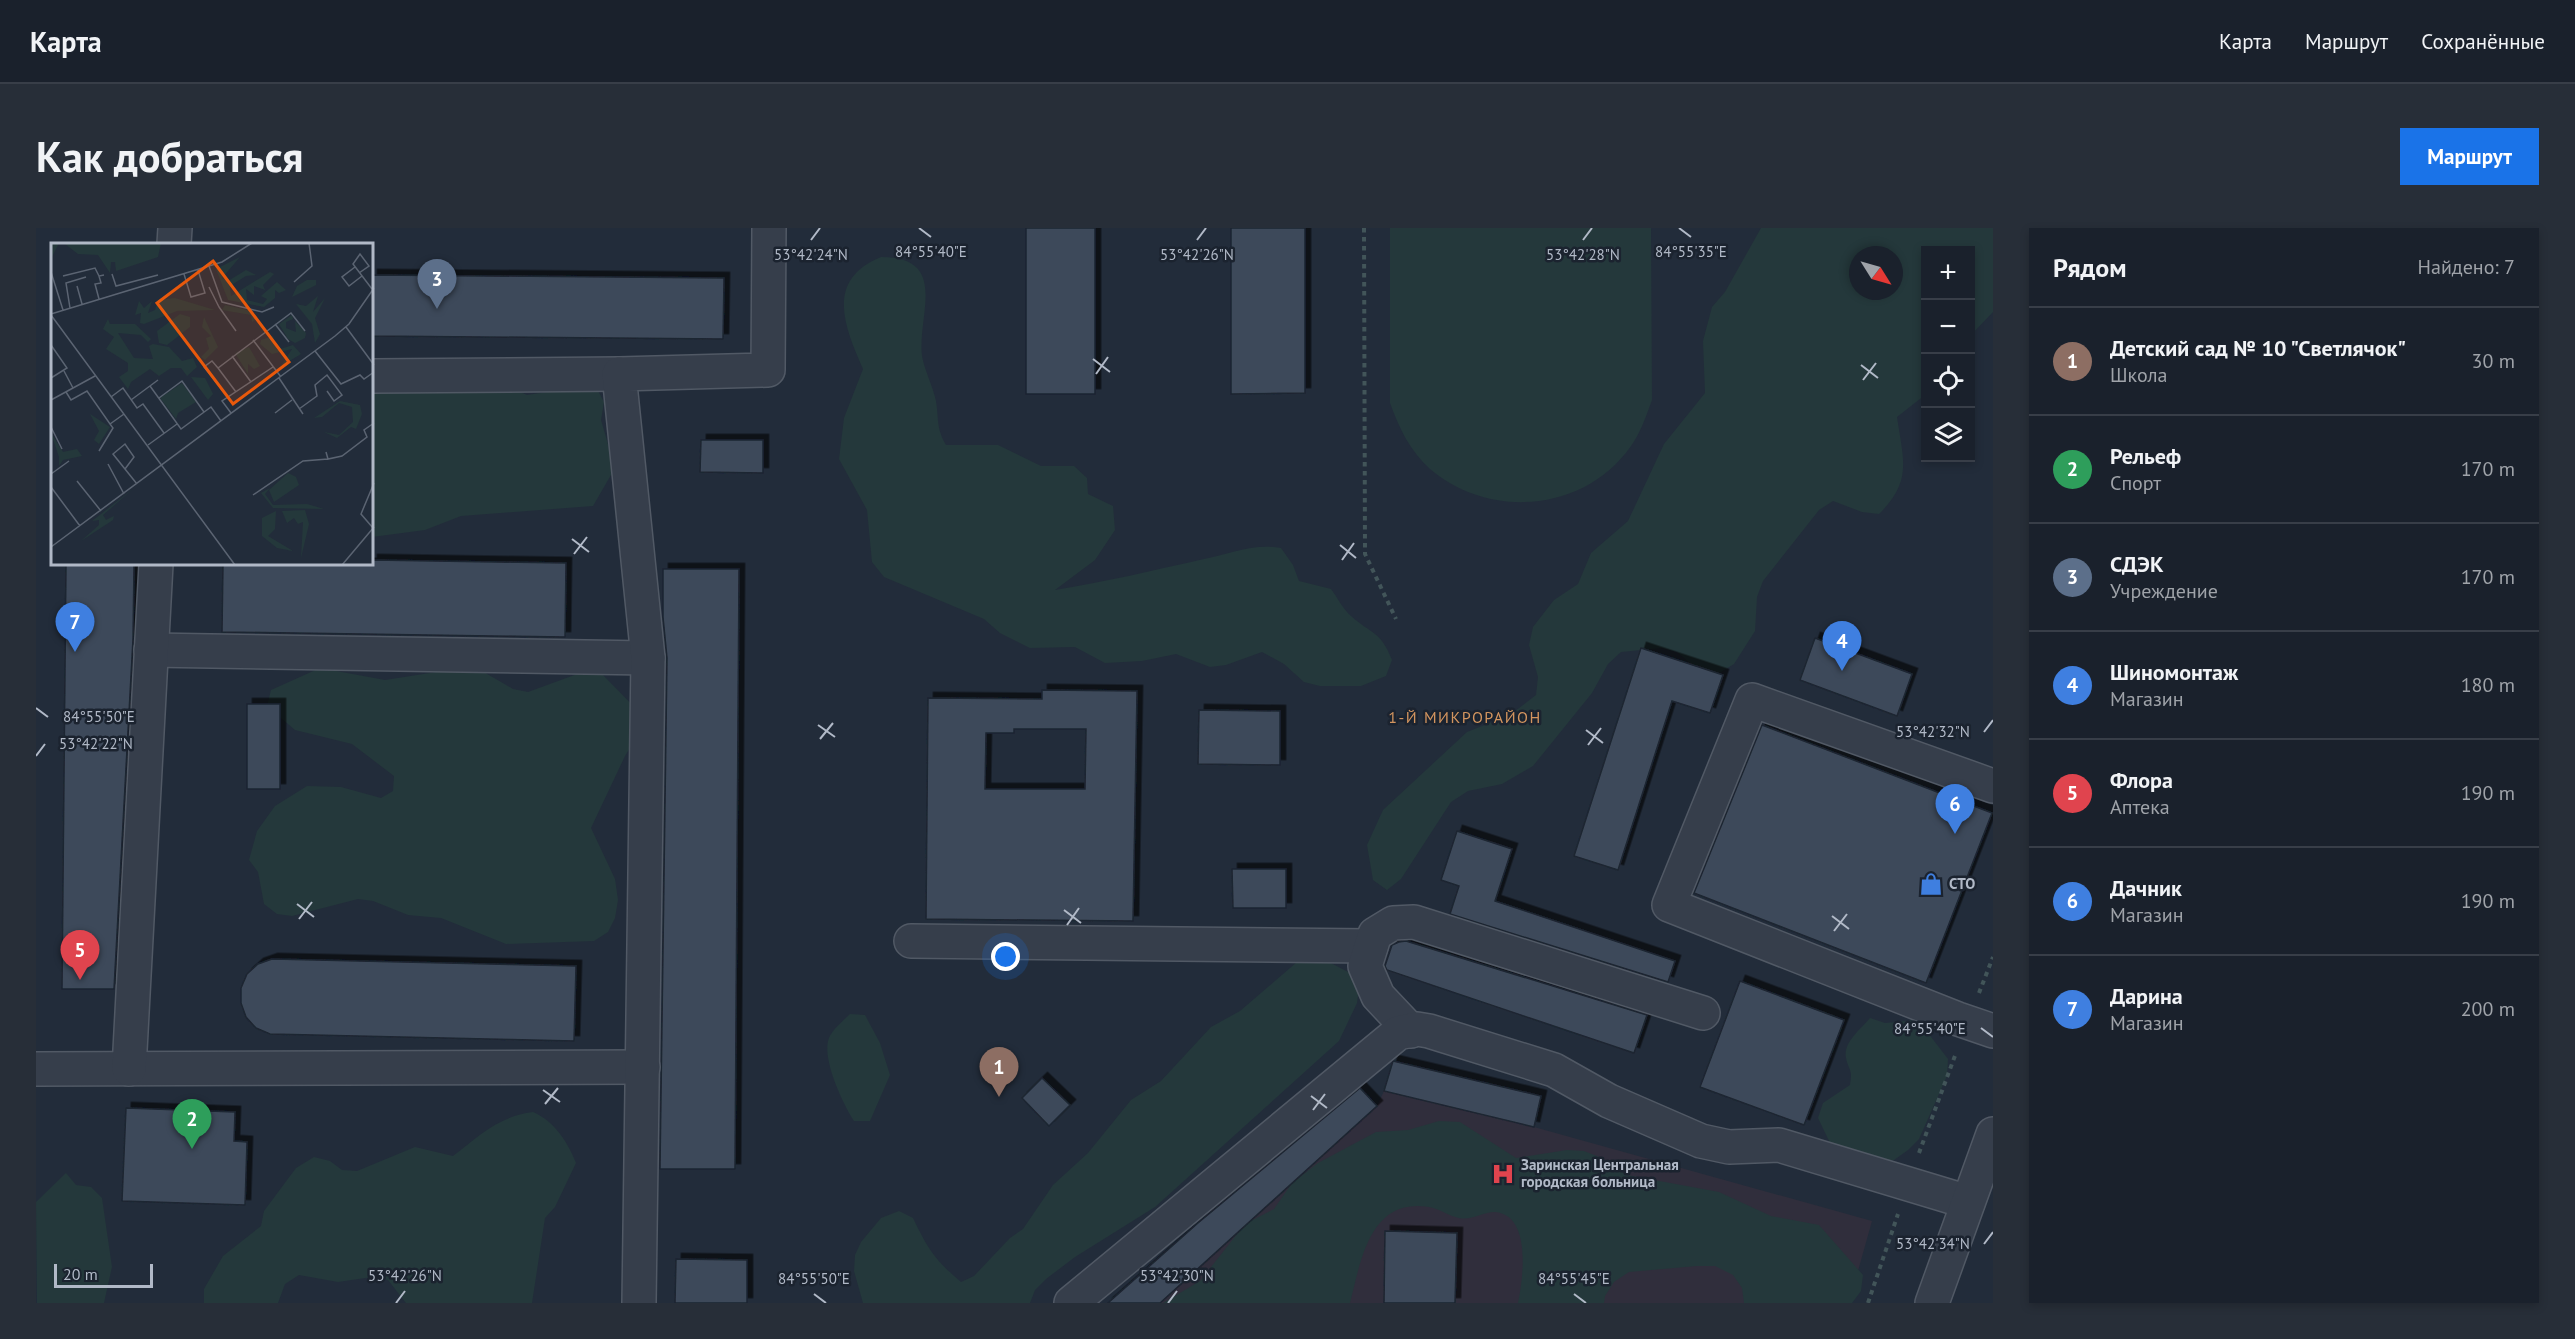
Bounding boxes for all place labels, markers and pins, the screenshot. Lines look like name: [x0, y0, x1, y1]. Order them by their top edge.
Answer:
pin: 3: [418, 260, 456, 309]
pin: 7: [56, 602, 94, 652]
pin: 4: [1822, 622, 1862, 671]
pin: 6: [1936, 784, 1974, 834]
shop icon: СТО: [1918, 871, 1944, 897]
place label: СТО: [1949, 874, 1975, 893]
pin: 5: [60, 930, 99, 980]
pin: 1: [980, 1048, 1018, 1097]
pin: 2: [172, 1100, 212, 1149]
place label: Заринская Центральная городская больница: [1521, 1155, 1679, 1191]
hospital icon: Заринская Центральная городская больница: [1490, 1161, 1516, 1187]

